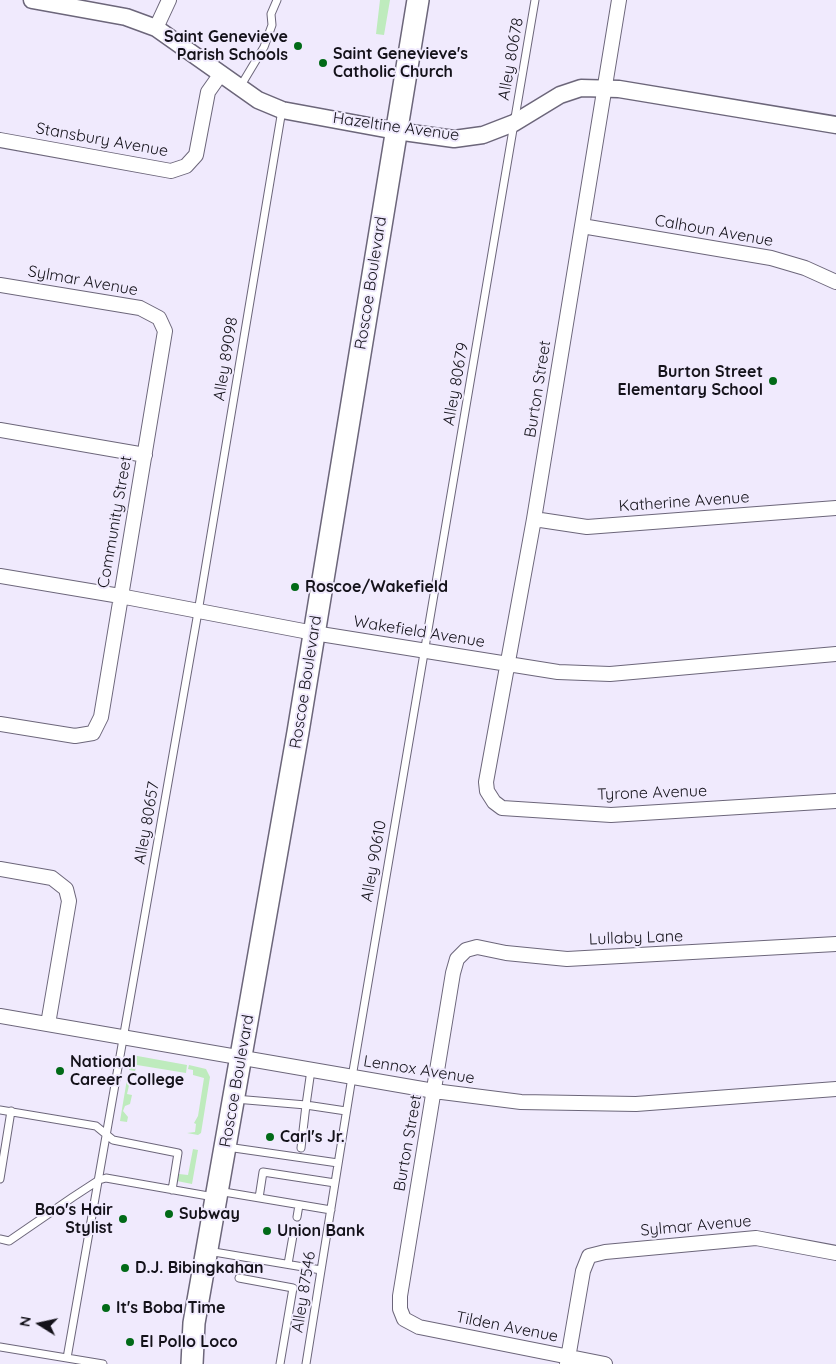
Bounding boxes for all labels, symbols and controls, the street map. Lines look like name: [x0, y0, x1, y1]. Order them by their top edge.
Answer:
street label: Alley 80678: [494, 16, 528, 102]
place label: Saint Genevieve Parish Schools: [164, 27, 288, 65]
marker: Saint Genevieve Parish Schools: [292, 40, 304, 52]
place label: Saint Genevieve's Catholic Church: [333, 44, 468, 82]
marker: Saint Genevieve's Catholic Church: [317, 57, 329, 69]
street label: Hazeltine Avenue: [331, 109, 461, 145]
street label: Stansbury Avenue: [34, 119, 170, 161]
street label: Calhoun Avenue: [653, 211, 775, 251]
street label: Roscoe Boulevard: [351, 215, 391, 351]
street label: Sylmar Avenue: [27, 262, 139, 300]
street label: Alley 89098: [210, 316, 242, 402]
street label: Burton Street: [521, 339, 555, 439]
street label: Alley 80679: [439, 341, 473, 427]
place label: Burton Street Elementary School: [618, 362, 763, 400]
marker: Burton Street Elementary School: [767, 375, 779, 387]
street label: Community Street: [94, 455, 136, 589]
street label: Katherine Avenue: [618, 488, 750, 516]
place label: Roscoe/Wakefield: [305, 577, 448, 597]
marker: Roscoe/Wakefield: [289, 581, 301, 593]
street label: Wakefield Avenue: [352, 612, 486, 652]
street label: Roscoe Boulevard: [286, 614, 326, 750]
street label: Alley 80657: [130, 780, 164, 866]
street label: Tyrone Avenue: [597, 781, 707, 805]
street label: Alley 90610: [357, 819, 391, 903]
street label: Lullaby Lane: [589, 927, 683, 949]
street label: Roscoe Boulevard: [216, 1013, 258, 1149]
place label: National Career College: [70, 1052, 184, 1090]
street label: Lennox Avenue: [362, 1052, 476, 1088]
marker: National Career College: [54, 1065, 66, 1077]
street label: Burton Street: [390, 1093, 426, 1193]
place label: Carl's Jr.: [280, 1127, 345, 1147]
marker: Carl's Jr.: [264, 1131, 276, 1143]
place label: Bao's Hair Stylist: [35, 1200, 113, 1238]
place label: Subway: [179, 1204, 240, 1224]
marker: Subway: [163, 1208, 175, 1220]
street label: Sylmar Avenue: [640, 1212, 752, 1240]
marker: Bao's Hair Stylist: [117, 1213, 129, 1225]
place label: Union Bank: [277, 1221, 365, 1241]
marker: Union Bank: [261, 1225, 273, 1237]
street label: Alley 87546: [288, 1250, 320, 1334]
place label: D.J. Bibingkahan: [135, 1258, 264, 1278]
marker: D.J. Bibingkahan: [119, 1262, 131, 1274]
place label: It's Boba Time: [116, 1298, 226, 1318]
north arrow: [15, 1299, 65, 1349]
marker: It's Boba Time: [100, 1302, 112, 1314]
street label: Tilden Avenue: [454, 1308, 560, 1346]
text: N: [15, 1315, 35, 1328]
place label: El Pollo Loco: [140, 1332, 238, 1352]
marker: El Pollo Loco: [124, 1336, 136, 1348]

